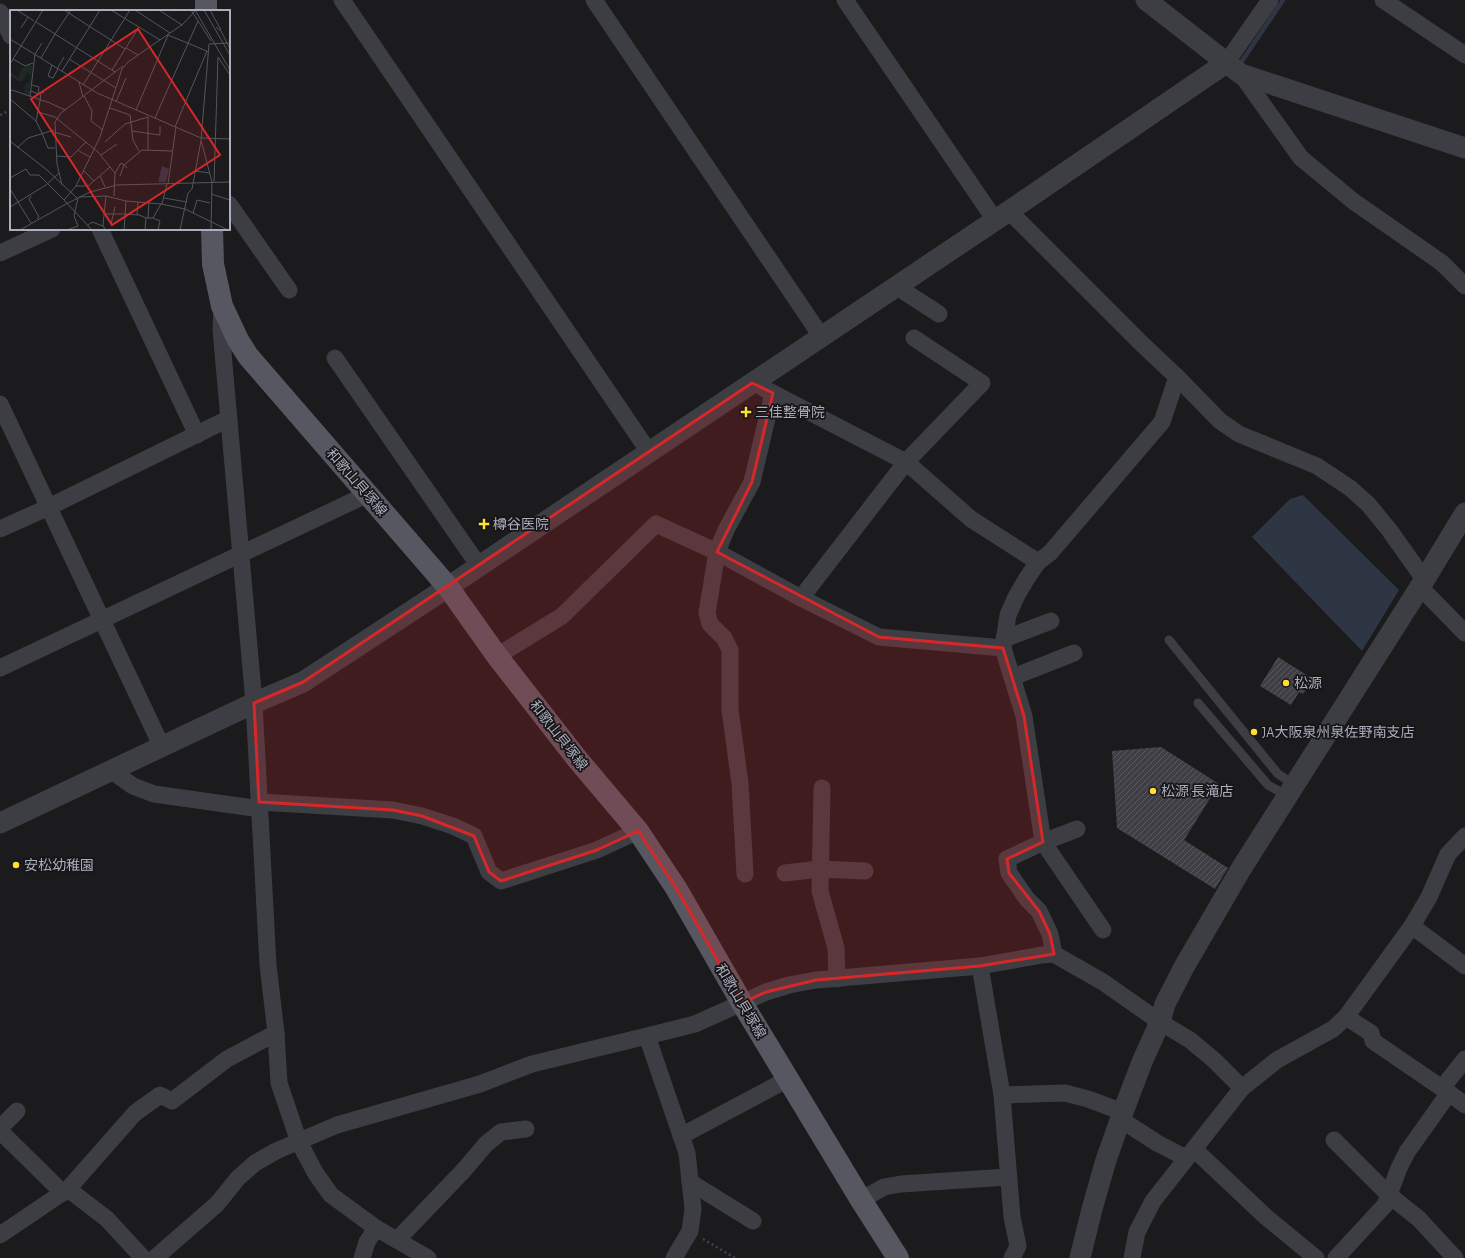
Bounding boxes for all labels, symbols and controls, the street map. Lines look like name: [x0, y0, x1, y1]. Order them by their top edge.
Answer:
inset map: [10, 10, 230, 230]
place label: 三佳整骨院: [755, 405, 825, 420]
marker: 三佳整骨院: [740, 406, 752, 418]
street label: 和歌山貝塚線: [323, 446, 390, 519]
place label: 樽谷医院: [493, 517, 549, 532]
marker: 樽谷医院: [478, 518, 490, 530]
place label: 松源: [1294, 676, 1322, 691]
marker: 松源: [1281, 678, 1291, 688]
street label: 和歌山貝塚線: [527, 698, 590, 773]
place label: JA大阪泉州泉佐野南支店: [1262, 724, 1414, 740]
marker: JA大阪泉州泉佐野南支店: [1249, 727, 1259, 737]
place label: 松源 長滝店: [1161, 784, 1233, 799]
marker: 松源 長滝店: [1148, 786, 1158, 796]
place label: 安松幼稚園: [24, 858, 94, 873]
marker: 安松幼稚園: [11, 860, 21, 870]
street label: 和歌山貝塚線: [713, 961, 769, 1041]

